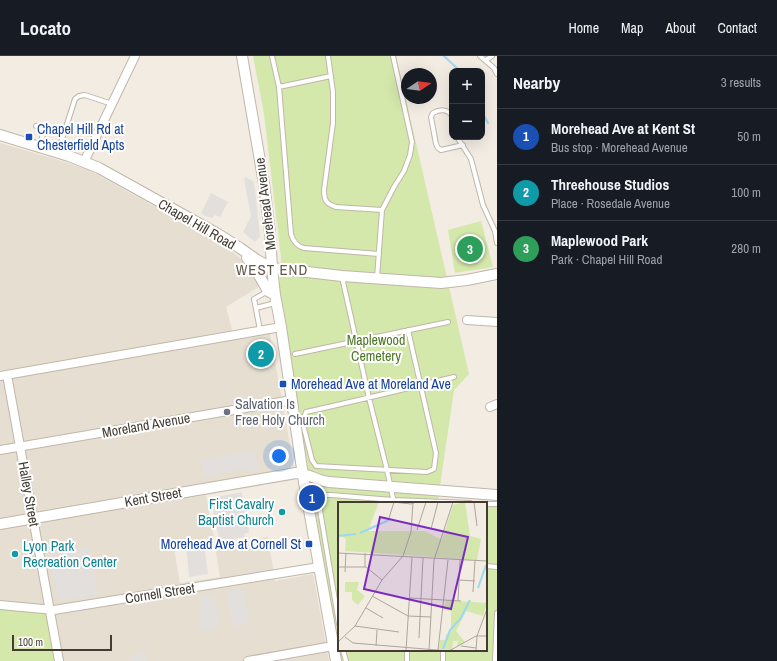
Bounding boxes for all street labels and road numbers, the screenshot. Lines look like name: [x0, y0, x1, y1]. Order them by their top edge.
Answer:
street label: Morehead Avenue: [250, 157, 280, 251]
street label: Chapel Hill Road: [155, 195, 239, 253]
street label: Moreland Avenue: [101, 408, 191, 442]
street label: Halley Street: [14, 460, 44, 528]
street label: Kent Street: [123, 483, 183, 511]
street label: Cornell Street: [124, 579, 196, 607]

